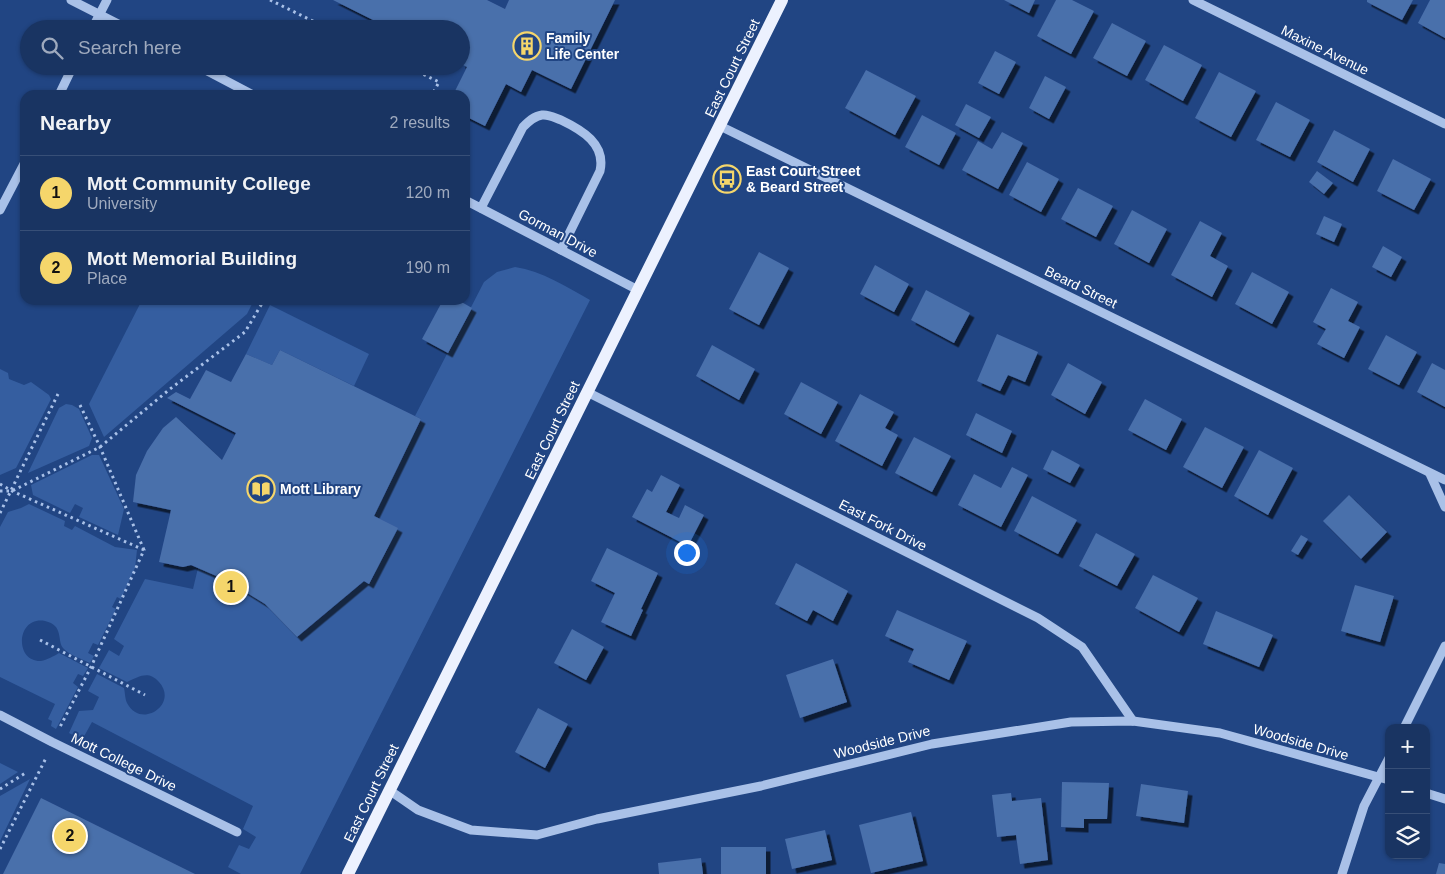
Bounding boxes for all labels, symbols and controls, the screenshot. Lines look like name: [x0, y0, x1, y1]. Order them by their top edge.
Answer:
street label: East Court Street: [701, 16, 763, 120]
search box: [20, 20, 470, 75]
street label: Maxine Avenue: [1279, 22, 1372, 78]
place label: Family Life Center: [546, 30, 620, 62]
building icon: Family Life Center: [512, 31, 542, 61]
icon: search: [38, 34, 66, 62]
text: Search here: [78, 37, 182, 58]
text: Nearby: [40, 111, 111, 134]
text: 2 results: [390, 114, 450, 131]
place label: East Court Street & Beard Street: [746, 163, 861, 195]
bus stop icon: East Court Street & Beard Street: [712, 164, 742, 194]
text: Mott Community College: [87, 173, 311, 194]
text: 1: [52, 184, 60, 201]
text: 120 m: [406, 184, 450, 201]
text: University: [87, 195, 157, 212]
street label: Gorman Drive: [516, 205, 600, 261]
text: Mott Memorial Building: [87, 248, 297, 269]
text: 2: [52, 259, 60, 276]
text: 190 m: [406, 259, 450, 276]
street label: Beard Street: [1042, 263, 1120, 311]
text: Place: [87, 270, 127, 287]
street label: East Court Street: [521, 378, 583, 482]
library icon: Mott Library: [246, 474, 276, 504]
place label: Mott Library: [280, 481, 361, 497]
street label: East Fork Drive: [836, 496, 930, 554]
your location: [674, 540, 700, 566]
pin: 1: [215, 568, 247, 606]
street label: Woodside Drive: [1251, 721, 1351, 763]
street label: Woodside Drive: [832, 722, 932, 762]
map controls: [1385, 724, 1430, 859]
button: +: [1385, 724, 1430, 769]
street label: Mott College Drive: [69, 730, 179, 795]
street label: East Court Street: [340, 741, 402, 845]
button: −: [1385, 769, 1430, 814]
button: layers: [1385, 814, 1430, 859]
pin: 2: [54, 817, 86, 855]

